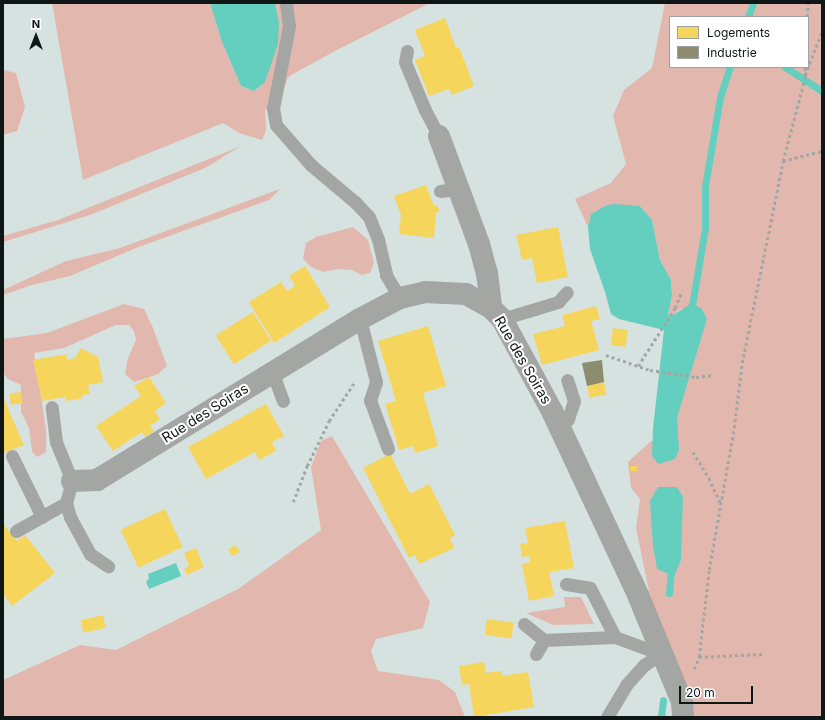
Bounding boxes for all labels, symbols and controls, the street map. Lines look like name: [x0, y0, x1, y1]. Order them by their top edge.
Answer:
north arrow: [16, 16, 56, 56]
legend: [669, 16, 809, 68]
text: N: [32, 17, 40, 31]
text: Logements: [707, 25, 770, 40]
text: Industrie: [707, 45, 757, 60]
street label: Rue des Soiras: [491, 313, 555, 407]
street label: Rue des Soiras: [159, 380, 251, 446]
scale bar: [681, 678, 755, 704]
text: 20 m: [686, 685, 715, 700]

